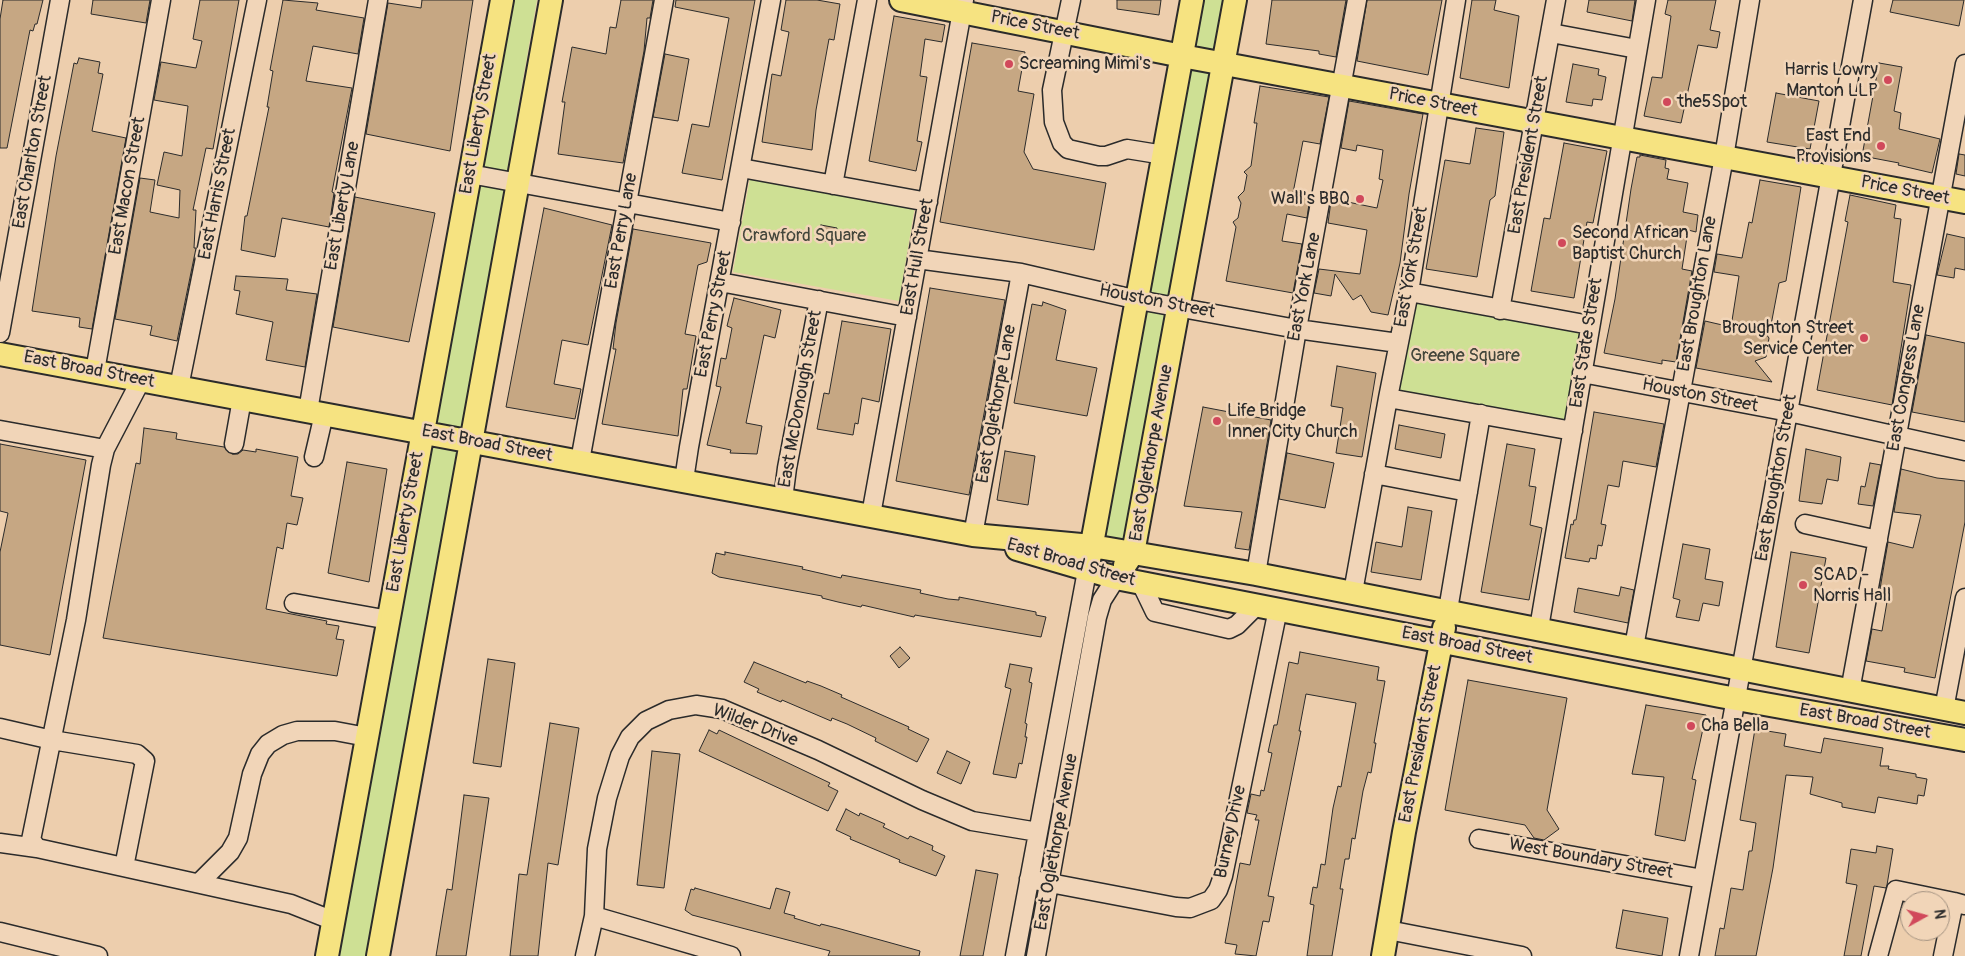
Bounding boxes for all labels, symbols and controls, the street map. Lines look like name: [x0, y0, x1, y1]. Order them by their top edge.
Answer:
street label: Price Street: [989, 7, 1081, 45]
street label: East Liberty Street: [456, 52, 502, 196]
place label: Screaming Mimi's: [1019, 53, 1151, 75]
marker: Screaming Mimi's: [1003, 58, 1015, 70]
place label: Harris Lowry Manton LLP: [1784, 59, 1878, 102]
street label: East Charlton Street: [9, 74, 57, 230]
street label: East President Street: [1504, 74, 1554, 236]
marker: Harris Lowry Manton LLP: [1882, 74, 1894, 86]
street label: Price Street: [1387, 84, 1479, 122]
place label: the5Spot: [1677, 91, 1747, 113]
marker: the5Spot: [1661, 96, 1673, 108]
street label: East Macon Street: [105, 115, 151, 257]
place label: East End Provisions: [1796, 125, 1871, 168]
street label: East Harris Street: [195, 126, 241, 262]
street label: East Liberty Lane: [321, 140, 365, 272]
marker: East End Provisions: [1875, 140, 1887, 152]
street label: East Perry Lane: [601, 171, 643, 291]
street label: Price Street: [1859, 172, 1951, 210]
place label: Wall's BBQ: [1271, 188, 1350, 210]
marker: Wall's BBQ: [1354, 193, 1366, 205]
street label: East Hull Street: [897, 197, 939, 317]
street label: East York Street: [1391, 205, 1433, 329]
street label: East Broughton Lane: [1674, 215, 1722, 373]
place label: Second African Baptist Church: [1572, 222, 1689, 264]
park label: Crawford Square: [742, 225, 866, 247]
street label: East York Lane: [1284, 231, 1326, 343]
marker: Second African Baptist Church: [1556, 237, 1568, 249]
street label: East Perry Street: [691, 249, 737, 379]
street label: East State Street: [1566, 276, 1608, 410]
street label: Houston Street: [1097, 280, 1217, 324]
street label: East Congress Lane: [1883, 303, 1931, 453]
street label: East McDonough Street: [775, 309, 827, 489]
place label: Broughton Street Service Center: [1722, 317, 1854, 359]
street label: East Oglethorpe Lane: [972, 323, 1022, 485]
marker: Broughton Street Service Center: [1858, 332, 1870, 344]
park label: Greene Square: [1410, 345, 1520, 367]
street label: East Broad Street: [22, 347, 156, 393]
street label: East Oglethorpe Avenue: [1126, 363, 1178, 543]
street label: Houston Street: [1640, 374, 1760, 418]
street label: East Broughton Street: [1752, 393, 1802, 563]
place label: Life Bridge Inner City Church: [1227, 400, 1357, 442]
marker: Life Bridge Inner City Church: [1211, 415, 1223, 427]
street label: East Broad Street: [420, 421, 554, 467]
street label: East Liberty Street: [383, 450, 429, 594]
street label: East Broad Street: [1004, 534, 1138, 592]
place label: SCAD - Norris Hall: [1813, 564, 1891, 606]
marker: SCAD - Norris Hall: [1797, 579, 1809, 591]
street label: East Broad Street: [1400, 623, 1534, 669]
street label: East President Street: [1395, 663, 1447, 825]
street label: Wilder Drive: [709, 700, 801, 752]
street label: East Broad Street: [1798, 700, 1932, 744]
place label: Cha Bella: [1701, 715, 1769, 737]
marker: Cha Bella: [1685, 720, 1697, 732]
street label: East Oglethorpe Avenue: [1031, 752, 1083, 932]
street label: Burney Drive: [1211, 783, 1251, 881]
street label: West Boundary Street: [1507, 834, 1675, 884]
north arrow: [1900, 891, 1950, 941]
text: N: [1930, 908, 1948, 920]

